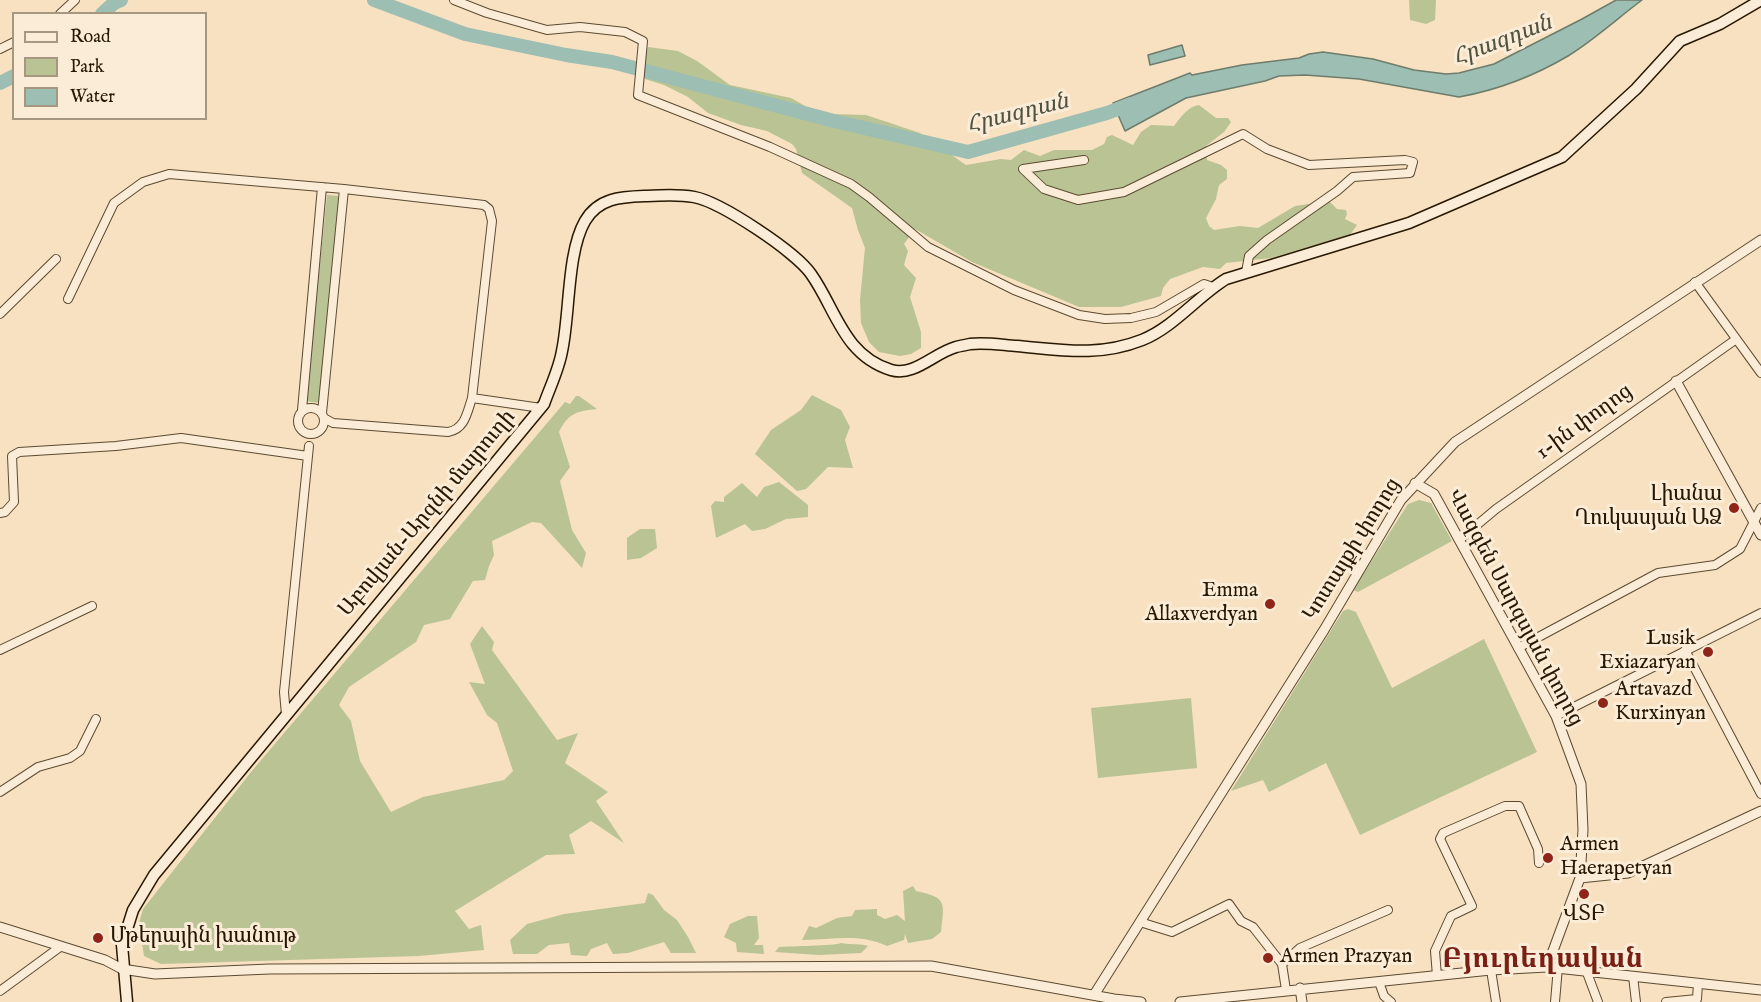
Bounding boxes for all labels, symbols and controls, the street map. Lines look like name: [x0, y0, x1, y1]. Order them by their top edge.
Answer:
water label: Հրազդան: [1450, 11, 1556, 73]
legend: [12, 12, 207, 120]
text: Road: [70, 26, 111, 49]
text: Park: [70, 56, 104, 79]
text: Water: [70, 86, 115, 109]
water label: Հրազդան: [965, 90, 1071, 140]
street label: 1-ին փողոց: [1532, 380, 1638, 466]
street label: Աբովյան-Արզնի մայրուղի: [334, 406, 522, 622]
street label: Կոտայքի փողոց: [1299, 474, 1407, 626]
place label: Լիանա Ղուկասյան ԱՁ: [1575, 483, 1722, 533]
street label: Վազգեն Սարգսյան փողոց: [1441, 485, 1587, 731]
marker: Լիանա Ղուկասյան ԱՁ: [1727, 501, 1741, 515]
place label: Emma Allaxverdyan: [1145, 579, 1258, 629]
marker: Emma Allaxverdyan: [1263, 597, 1277, 611]
place label: Lusik Exiazaryan: [1600, 627, 1696, 677]
marker: Lusik Exiazaryan: [1701, 645, 1715, 659]
place label: Artavazd Kurxinyan: [1615, 678, 1706, 728]
marker: Artavazd Kurxinyan: [1596, 696, 1610, 710]
place label: Armen Haerapetyan: [1560, 833, 1672, 883]
marker: Armen Haerapetyan: [1541, 851, 1555, 865]
marker: ՎՏԲ: [1577, 887, 1591, 901]
place label: ՎՏԲ: [1563, 903, 1605, 929]
place label: Մթերային խանութ: [110, 925, 297, 951]
marker: Մթերային խանութ: [91, 931, 105, 945]
place label: Armen Prazyan: [1280, 945, 1413, 971]
district label: Բյուրեղավան: [1442, 945, 1644, 977]
marker: Armen Prazyan: [1261, 951, 1275, 965]

